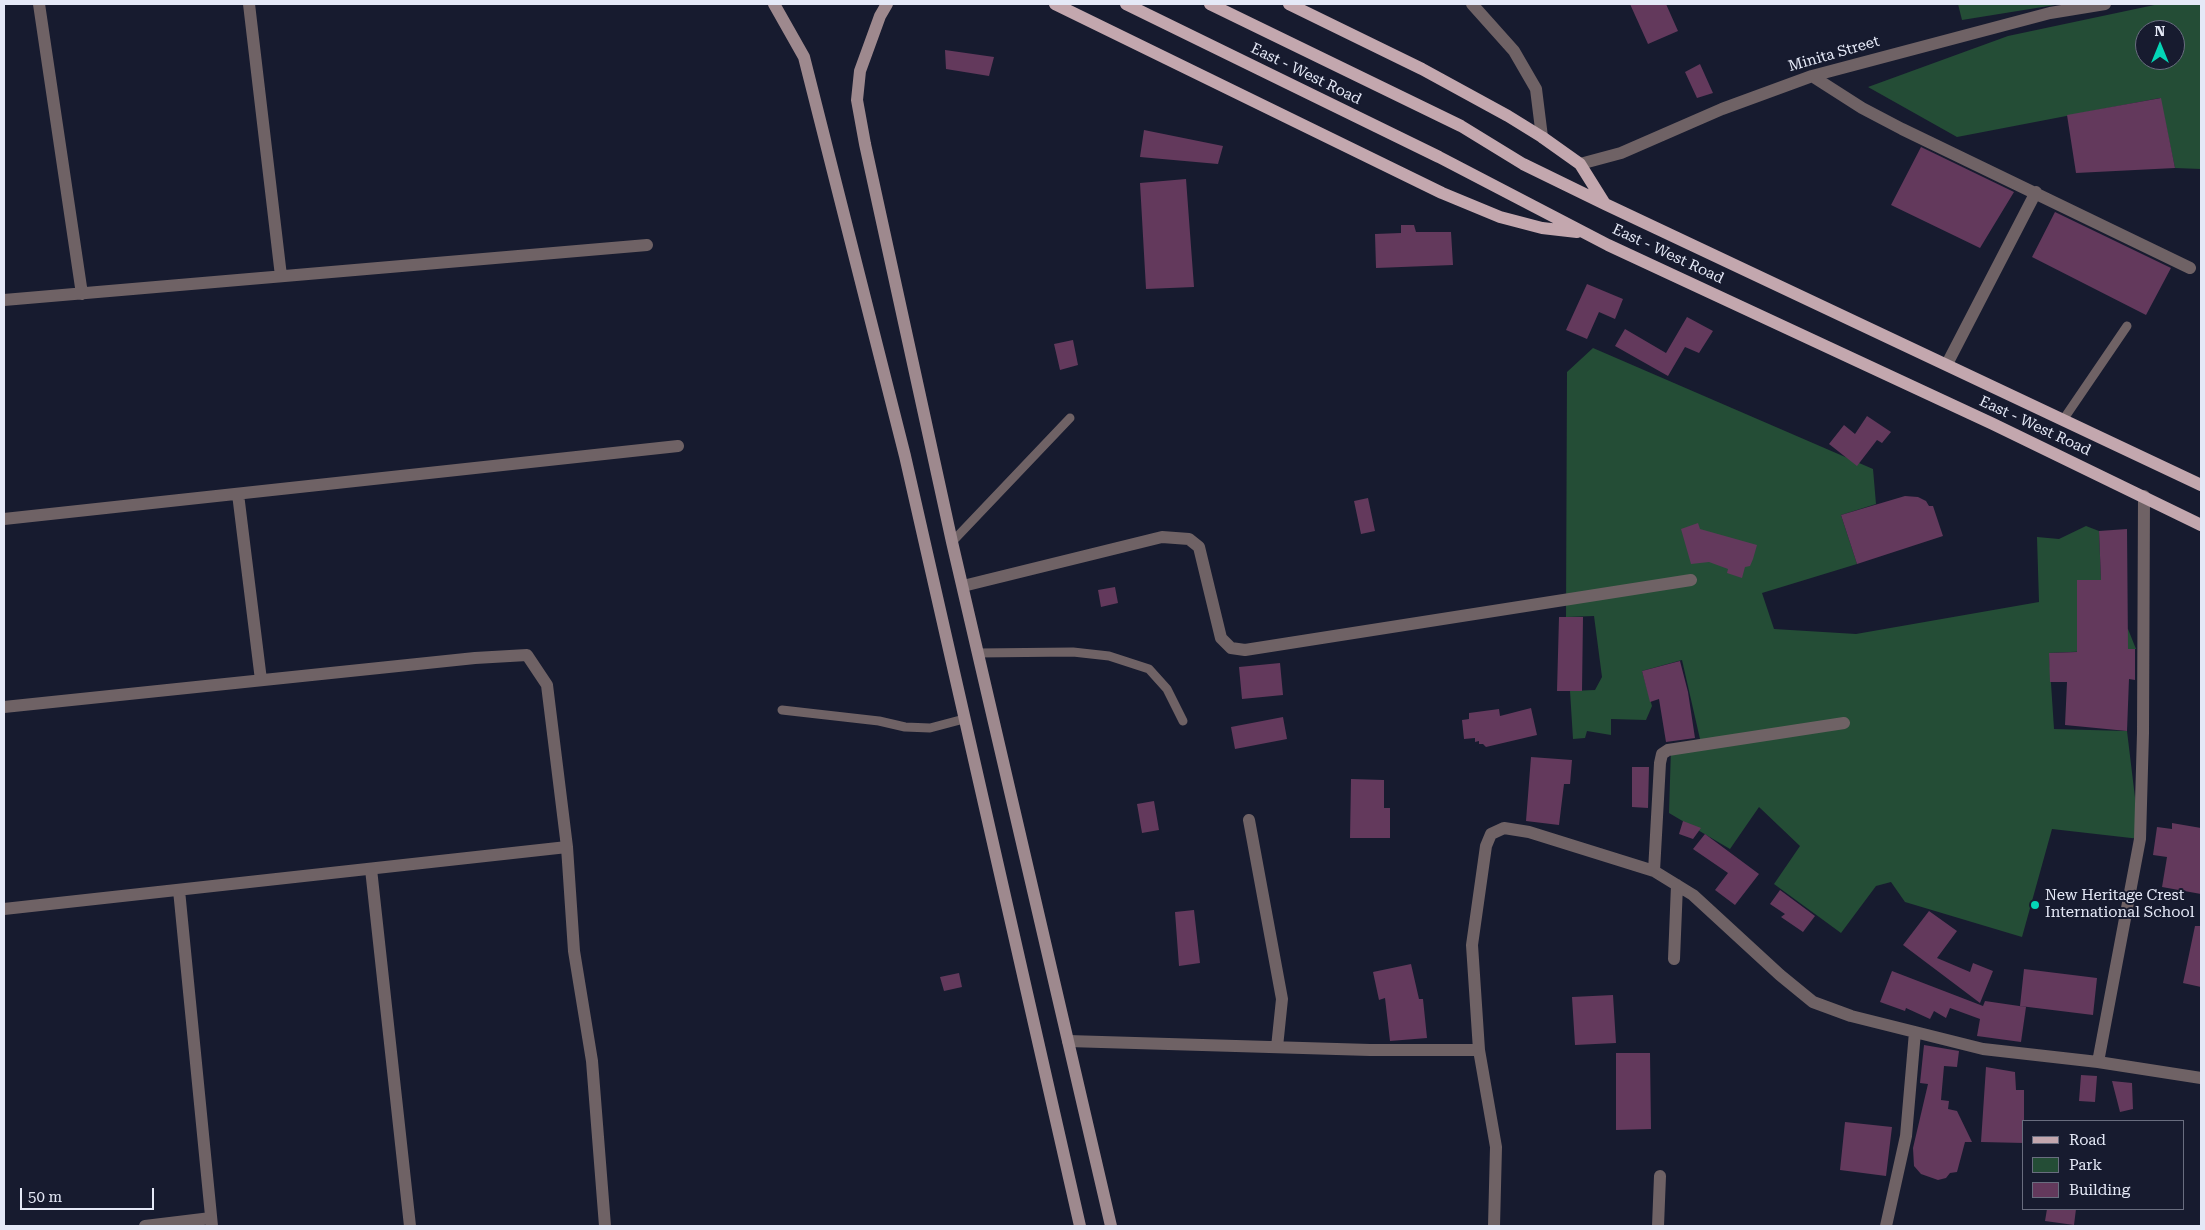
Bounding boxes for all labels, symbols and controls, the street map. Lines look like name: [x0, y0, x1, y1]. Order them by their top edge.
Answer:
north arrow: [2135, 20, 2185, 70]
text: N: [2155, 23, 2165, 39]
street label: Minita Street: [1786, 32, 1882, 76]
street label: East - West Road: [1248, 39, 1364, 109]
street label: East - West Road: [1609, 220, 1727, 288]
street label: East - West Road: [1976, 392, 2094, 460]
place label: New Heritage Crest International School: [2045, 887, 2194, 922]
marker: New Heritage Crest International School: [2029, 899, 2041, 911]
legend: [2022, 1120, 2185, 1210]
text: Road: [2069, 1131, 2106, 1149]
text: Park: [2069, 1156, 2102, 1174]
scale bar: [22, 1178, 156, 1210]
text: Building: [2069, 1181, 2130, 1199]
text: 50 m: [28, 1188, 62, 1206]

